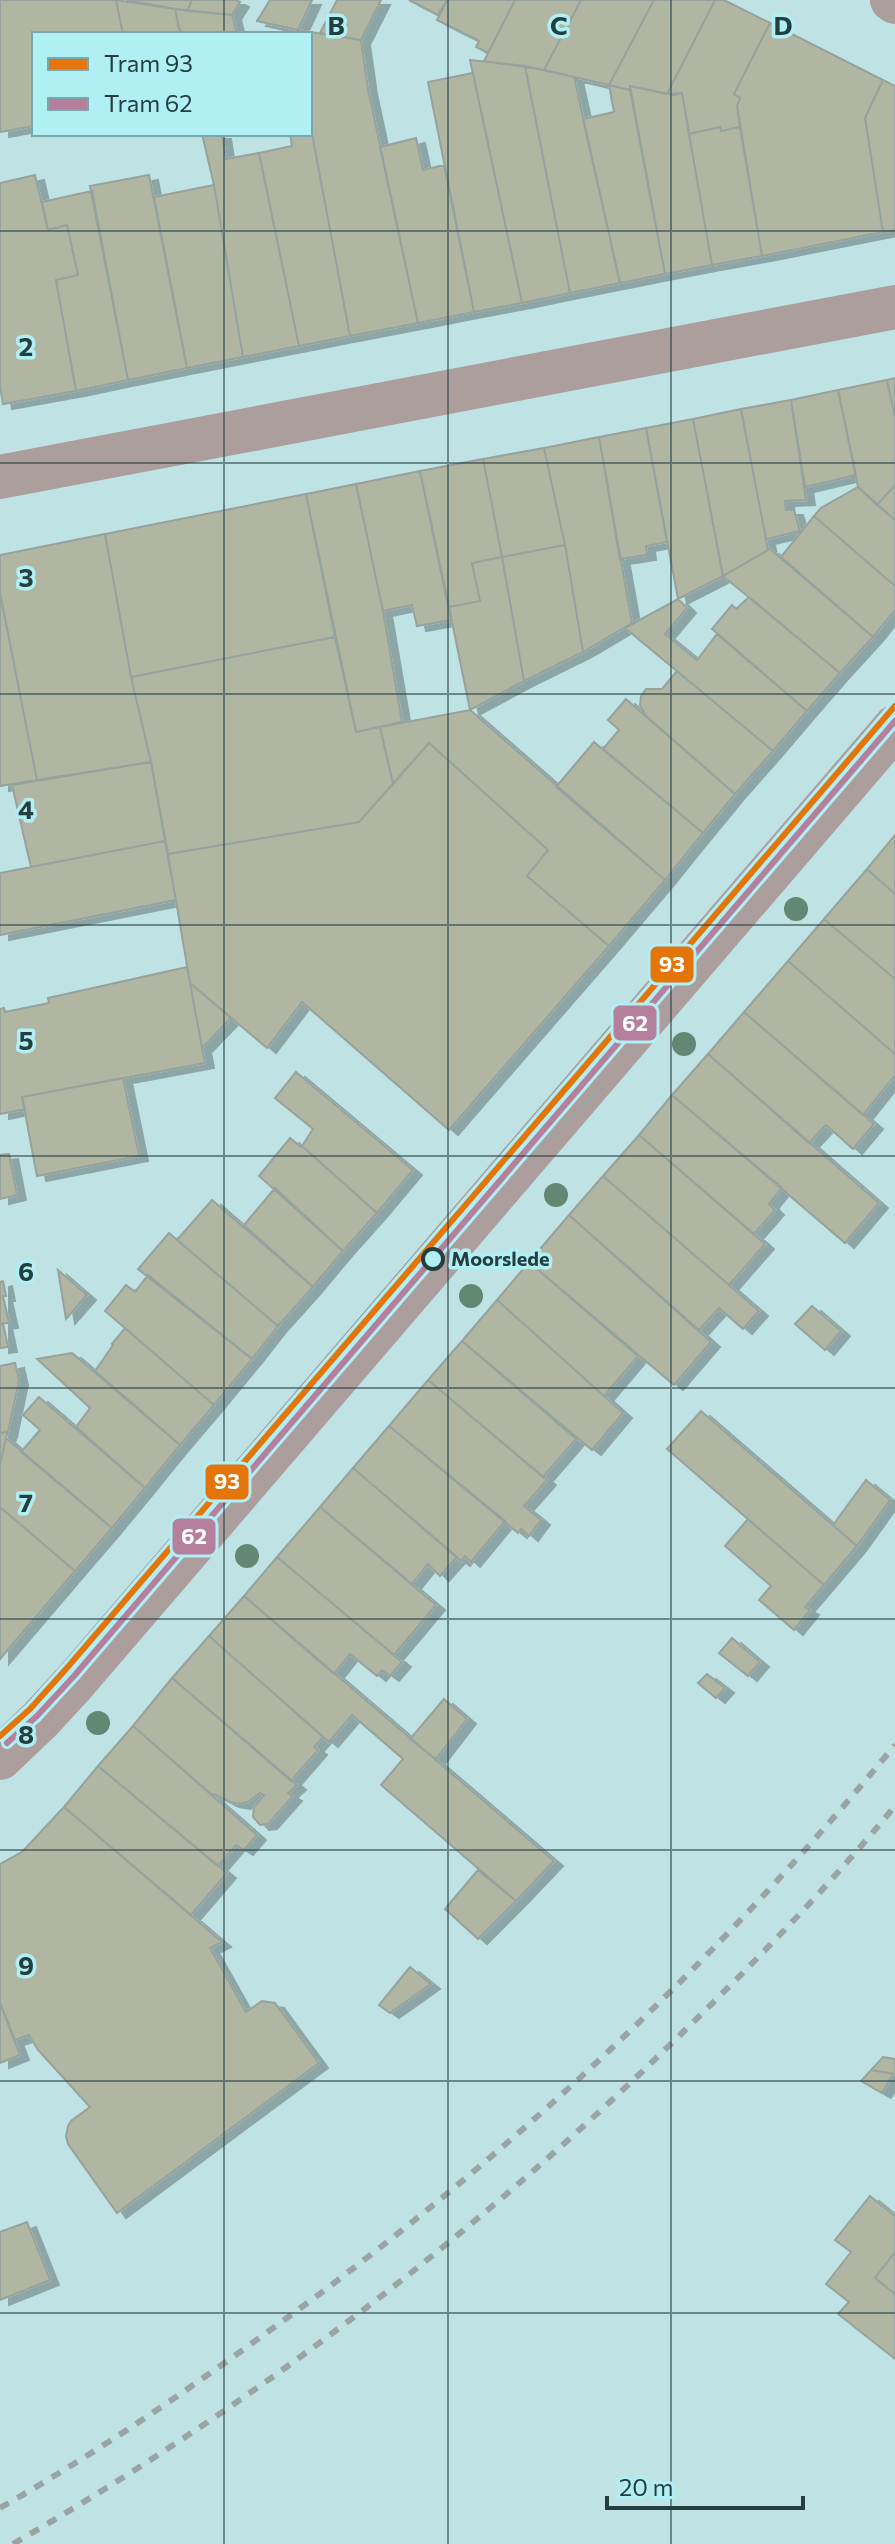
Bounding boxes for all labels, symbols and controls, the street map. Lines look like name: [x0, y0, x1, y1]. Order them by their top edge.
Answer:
text: B: [327, 9, 345, 40]
text: C: [550, 9, 568, 40]
text: D: [773, 9, 793, 40]
legend: [32, 32, 312, 136]
text: Tram 93: [104, 48, 193, 77]
text: Tram 62: [104, 88, 193, 117]
text: 2: [19, 330, 33, 361]
text: 3: [18, 561, 34, 592]
text: 4: [18, 793, 34, 824]
line badge: 93: [649, 945, 695, 984]
text: 93: [659, 950, 685, 977]
line badge: 62: [612, 1004, 658, 1042]
text: 62: [622, 1009, 648, 1036]
text: 5: [18, 1024, 34, 1055]
place label: Moorslede: [451, 1246, 550, 1270]
marker: Moorslede: [422, 1248, 444, 1270]
text: 6: [18, 1255, 34, 1286]
line badge: 93: [204, 1463, 250, 1501]
text: 93: [214, 1467, 240, 1494]
text: 7: [19, 1486, 33, 1517]
line badge: 62: [171, 1517, 217, 1556]
text: 62: [181, 1522, 207, 1549]
text: 8: [18, 1718, 34, 1749]
text: 9: [18, 1949, 34, 1980]
scale bar: [607, 2460, 803, 2510]
text: 20 m: [619, 2472, 673, 2501]

